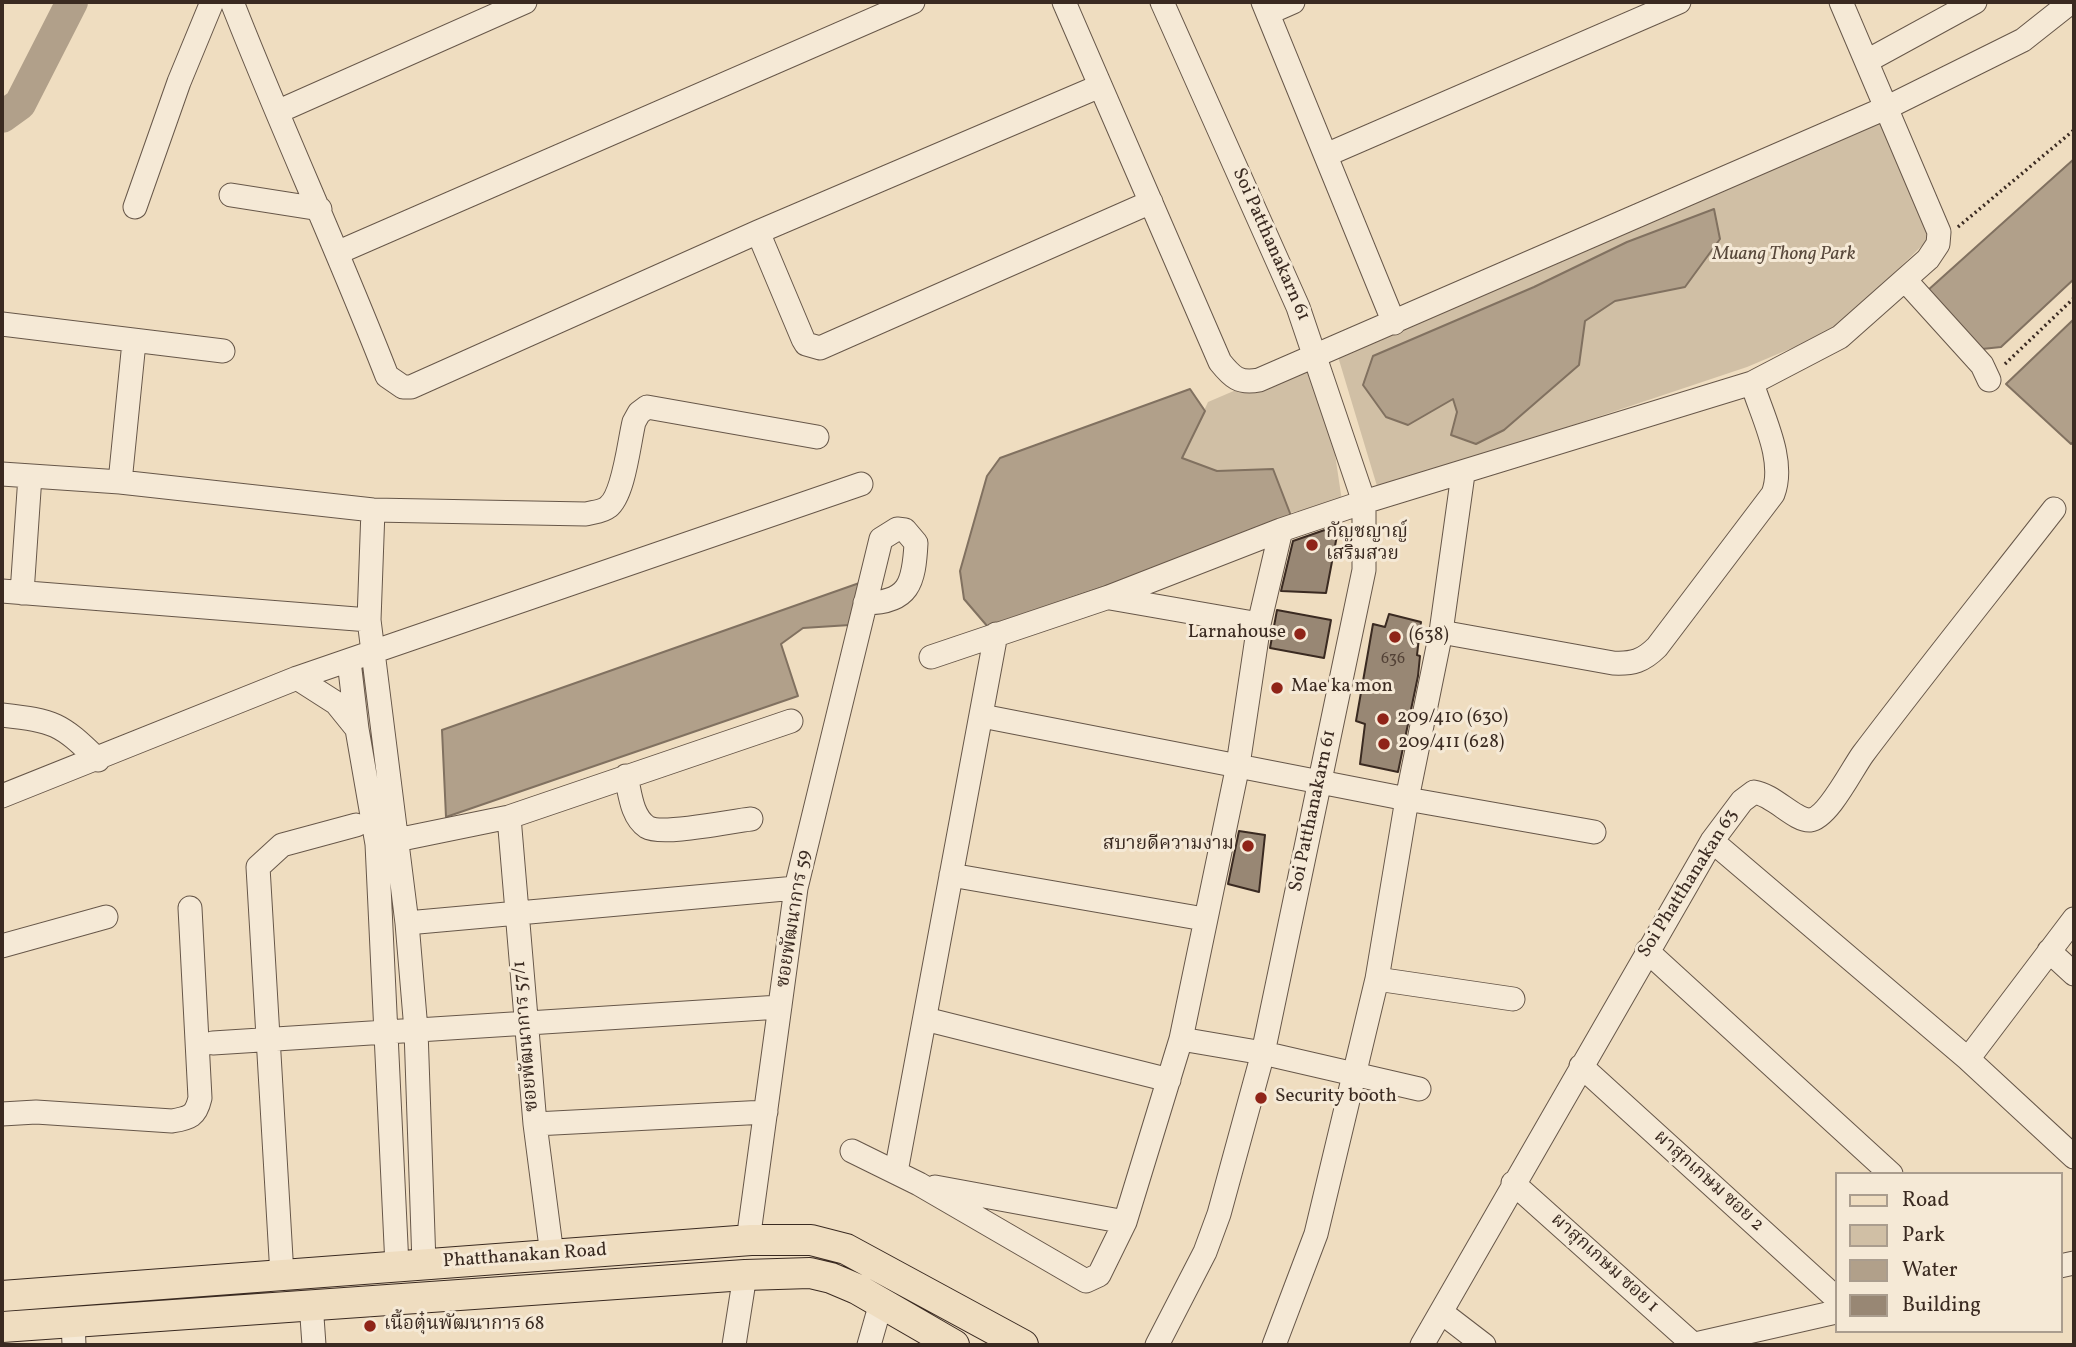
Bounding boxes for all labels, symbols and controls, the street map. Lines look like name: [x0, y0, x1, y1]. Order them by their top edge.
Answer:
street label: Soi Patthanakarn 61: [1226, 165, 1314, 325]
park label: Muang Thong Park: [1713, 245, 1855, 267]
place label: กัญชญาญ์ เสริมสวย: [1326, 523, 1408, 567]
marker: กัญชญาญ์ เสริมสวย: [1304, 537, 1320, 553]
place label: Larnahouse: [1188, 623, 1286, 645]
marker: Larnahouse: [1292, 626, 1308, 642]
place label: (638): [1409, 626, 1449, 648]
marker: (638): [1387, 629, 1403, 645]
house number: 636: [1381, 650, 1405, 670]
place label: Mae ka mon: [1291, 677, 1393, 699]
marker: Mae ka mon: [1269, 680, 1285, 696]
place label: 209/410 (630): [1397, 708, 1508, 730]
marker: 209/410 (630): [1375, 711, 1391, 727]
street label: Soi Patthanakarn 61: [1286, 728, 1342, 894]
place label: 209/411 (628): [1398, 733, 1504, 755]
marker: 209/411 (628): [1376, 736, 1392, 752]
street label: Soi Phatthanakan 63: [1634, 806, 1744, 962]
place label: สบายดีความงาม: [1103, 835, 1234, 857]
marker: สบายดีความงาม: [1240, 838, 1256, 854]
street label: ซอยพัฒนาการ 59: [773, 849, 817, 989]
street label: ซอยพัฒนาการ 57/1: [509, 959, 545, 1113]
place label: Security booth: [1275, 1087, 1397, 1109]
marker: Security booth: [1253, 1090, 1269, 1106]
street label: ผาสุกเกษม ซอย 2: [1648, 1127, 1768, 1237]
legend: [1834, 1172, 2062, 1333]
text: Road: [1902, 1186, 1949, 1215]
street label: ผาสุกเกษม ซอย 1: [1545, 1209, 1663, 1319]
text: Park: [1902, 1221, 1945, 1250]
street label: Phatthanakan Road: [442, 1240, 608, 1274]
text: Water: [1902, 1256, 1958, 1285]
text: Building: [1902, 1291, 1981, 1320]
place label: เนื้อตุ๋นพัฒนาการ 68: [384, 1315, 544, 1337]
marker: เนื้อตุ๋นพัฒนาการ 68: [362, 1318, 378, 1334]

